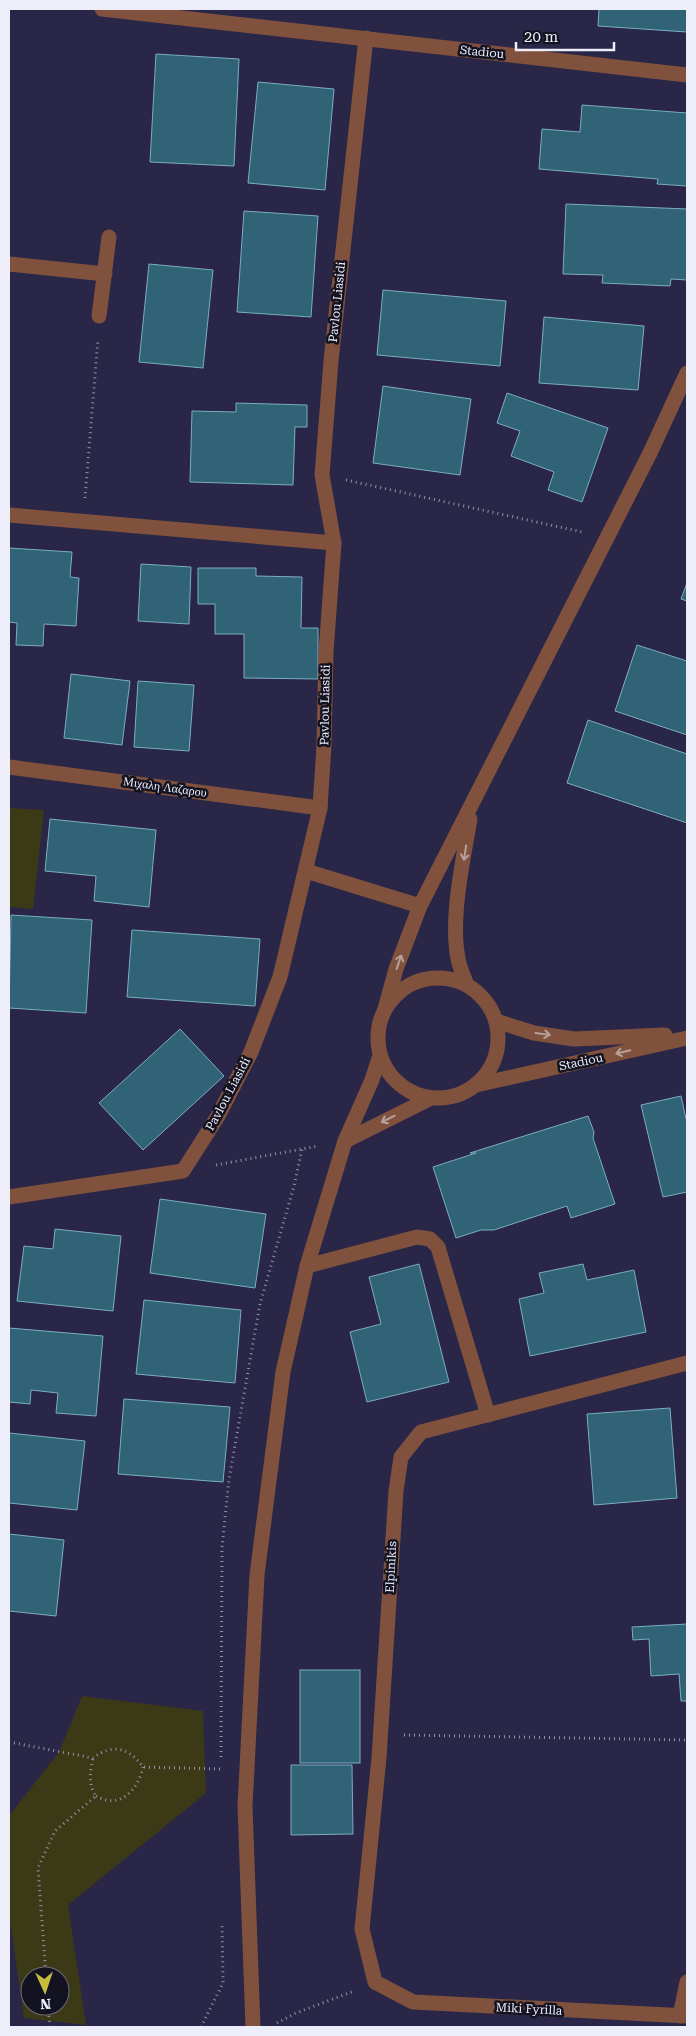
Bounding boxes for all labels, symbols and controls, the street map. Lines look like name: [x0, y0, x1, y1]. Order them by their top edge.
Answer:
scale bar: [516, 20, 614, 52]
text: 20 m: [524, 28, 559, 46]
street label: Stadiou: [459, 43, 505, 61]
street label: Pavlou Liasidi: [326, 261, 348, 343]
street label: Pavlou Liasidi: [317, 664, 333, 746]
street label: Μιχαλη Λαζαρου: [122, 774, 208, 800]
one-way arrow: [459, 845, 469, 861]
one-way arrow: [395, 955, 404, 970]
one-way arrow: [535, 1030, 551, 1040]
one-way arrow: [615, 1048, 631, 1058]
street label: Stadiou: [558, 1050, 605, 1073]
street label: Pavlou Liasidi: [203, 1055, 253, 1133]
one-way arrow: [381, 1115, 396, 1124]
street label: Elpinikis: [383, 1540, 399, 1593]
north arrow: [20, 1966, 70, 2016]
text: N: [40, 1996, 51, 2012]
street label: Miki Fyrilla: [495, 2000, 563, 2018]

